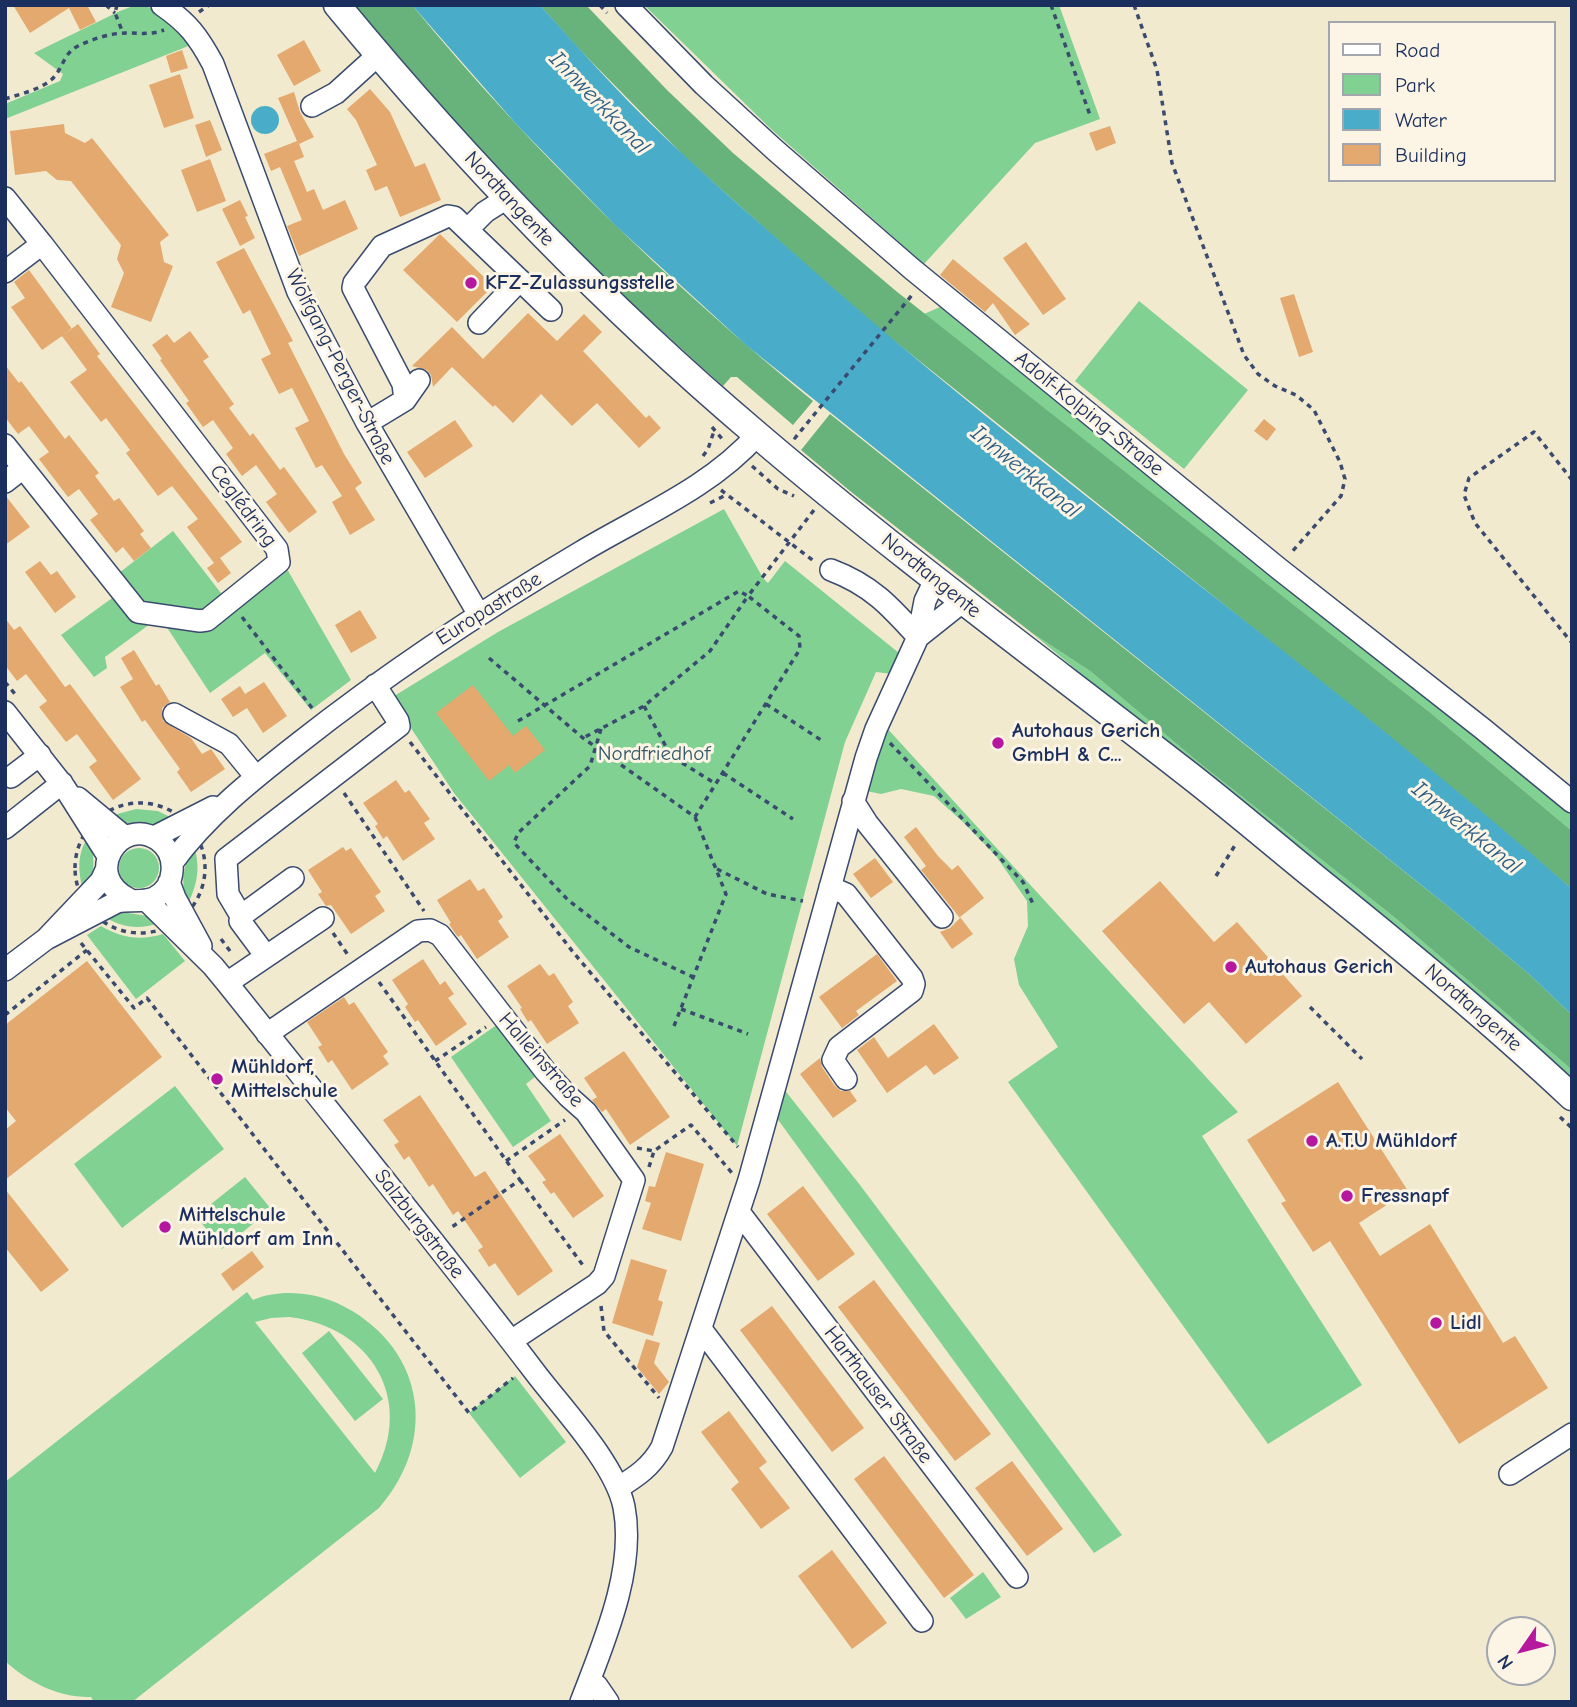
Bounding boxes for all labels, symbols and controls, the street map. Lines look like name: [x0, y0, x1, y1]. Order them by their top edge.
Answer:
legend: [1328, 21, 1556, 182]
text: Road: [1395, 38, 1440, 62]
water label: Innwerkkanal: [543, 46, 655, 160]
text: Park: [1395, 73, 1435, 97]
text: Water: [1395, 108, 1447, 132]
text: Building: [1395, 143, 1467, 167]
street label: Nordtangente: [459, 146, 559, 252]
street label: Wolfgang-Perger-Straße: [280, 265, 400, 469]
place label: KFZ-Zulassungsstelle: [485, 270, 675, 296]
marker: KFZ-Zulassungsstelle: [463, 275, 479, 291]
street label: Adolf-Kolping-Straße: [1009, 346, 1169, 482]
water label: Innwerkkanal: [965, 420, 1085, 524]
street label: Ceglédring: [204, 460, 282, 552]
street label: Nordtangente: [876, 528, 986, 624]
street label: Europastraße: [432, 567, 546, 651]
place label: Autohaus Gerich GmbH & C...: [1012, 718, 1160, 768]
marker: Autohaus Gerich GmbH & C...: [990, 735, 1006, 751]
park label: Nordfriedhof: [598, 741, 710, 767]
water label: Innwerkkanal: [1406, 776, 1526, 880]
place label: Autohaus Gerich: [1245, 954, 1393, 980]
marker: Autohaus Gerich: [1223, 959, 1239, 975]
street label: Nordtangente: [1419, 959, 1527, 1057]
street label: Halleinstraße: [493, 1008, 589, 1112]
place label: Mühldorf, Mittelschule: [231, 1054, 338, 1104]
marker: Mühldorf, Mittelschule: [209, 1071, 225, 1087]
place label: A.T.U Mühldorf: [1326, 1128, 1456, 1154]
marker: A.T.U Mühldorf: [1304, 1133, 1320, 1149]
street label: Salzburgstraße: [368, 1164, 470, 1284]
place label: Fressnapf: [1361, 1183, 1449, 1209]
marker: Fressnapf: [1339, 1188, 1355, 1204]
place label: Mittelschule Mühldorf am Inn: [179, 1202, 334, 1252]
marker: Mittelschule Mühldorf am Inn: [157, 1219, 173, 1235]
place label: Lidl: [1450, 1310, 1482, 1336]
marker: Lidl: [1428, 1315, 1444, 1331]
street label: Harthauser Straße: [818, 1321, 938, 1469]
north arrow: [1486, 1616, 1556, 1686]
text: N: [1493, 1651, 1518, 1673]

